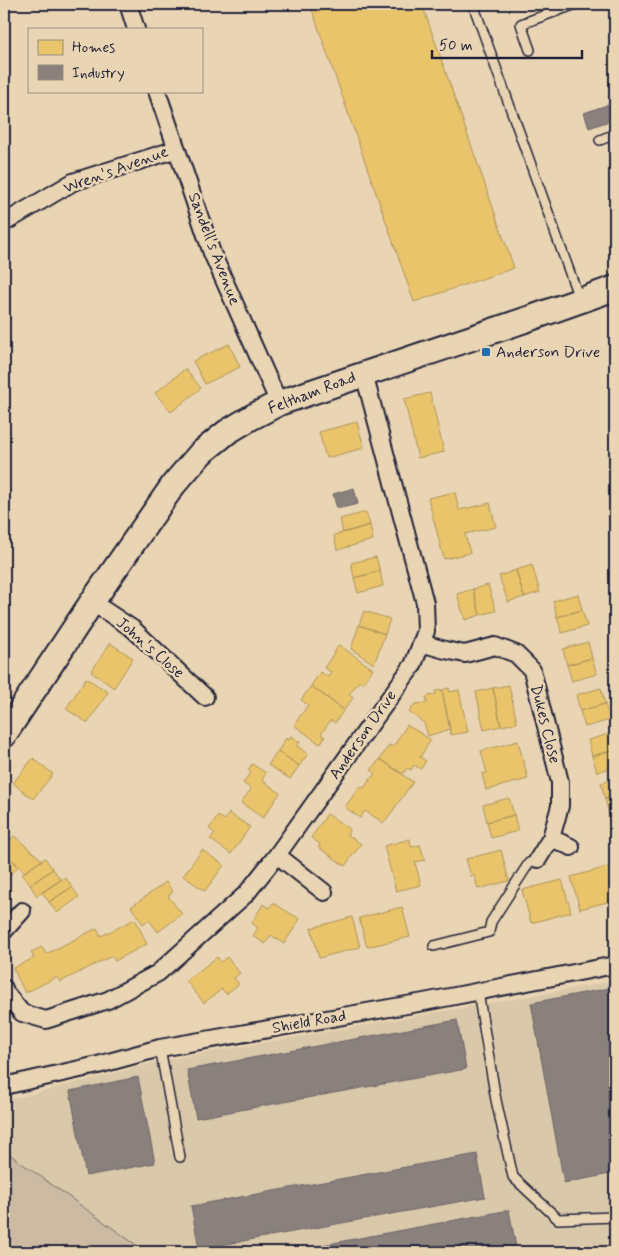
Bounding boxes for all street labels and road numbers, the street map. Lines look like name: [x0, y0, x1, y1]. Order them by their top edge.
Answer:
street label: Wren's Avenue: [61, 141, 171, 199]
street label: Sandell's Avenue: [183, 190, 245, 308]
street label: Feltham Road: [265, 367, 359, 419]
street label: John's Close: [112, 613, 188, 683]
street label: Dukes Close: [525, 682, 565, 766]
street label: Anderson Drive: [324, 686, 402, 784]
street label: Shield Road: [270, 1005, 348, 1039]

